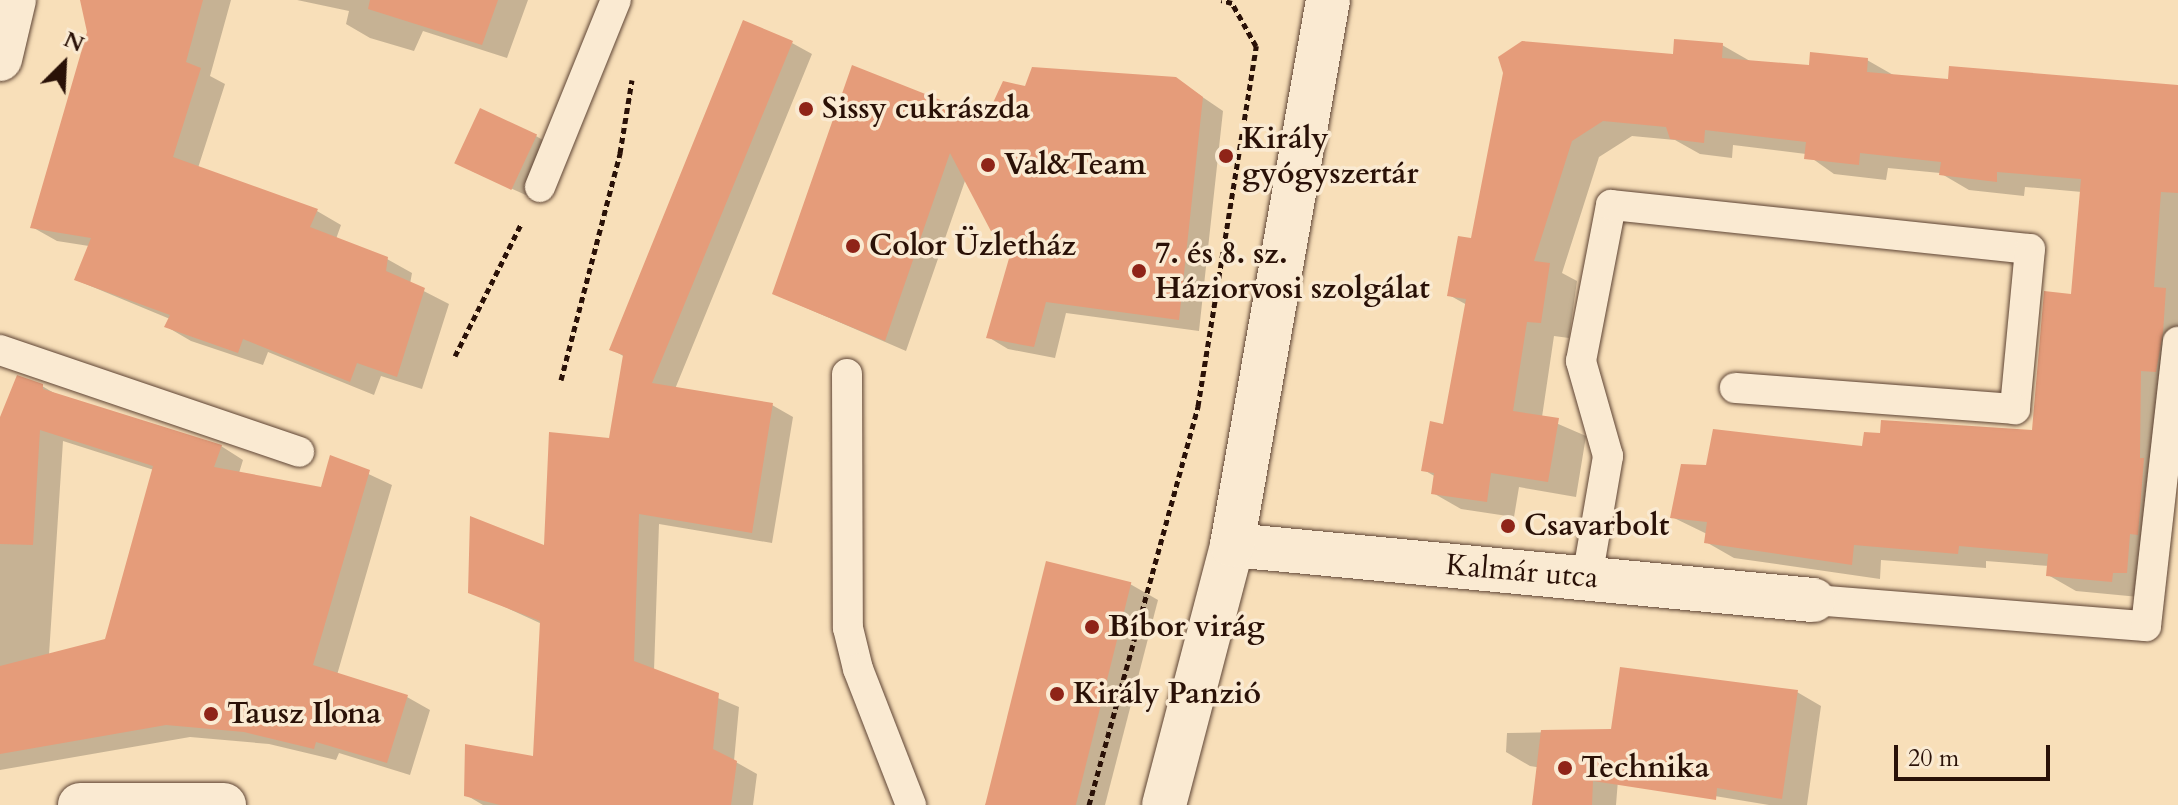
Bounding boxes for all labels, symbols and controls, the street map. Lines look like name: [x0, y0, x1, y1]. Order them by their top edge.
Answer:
north arrow: [24, 24, 104, 104]
text: N: [59, 24, 89, 60]
place label: Sissy cukrászda: [822, 91, 1030, 127]
marker: Sissy cukrászda: [797, 100, 815, 118]
place label: Király gyógyszertár: [1242, 121, 1418, 192]
place label: Val&Team: [1004, 147, 1146, 183]
marker: Király gyógyszertár: [1217, 147, 1235, 165]
marker: Val&Team: [979, 156, 997, 174]
place label: Color Üzletház: [869, 228, 1076, 264]
place label: 7. és 8. sz. Háziorvosi szolgálat: [1155, 236, 1430, 306]
marker: Color Üzletház: [844, 237, 862, 255]
marker: 7. és 8. sz. Háziorvosi szolgálat: [1130, 262, 1148, 280]
place label: Csavarbolt: [1524, 508, 1669, 544]
marker: Csavarbolt: [1499, 517, 1517, 535]
street label: Kalmár utca: [1444, 547, 1600, 597]
place label: Bíbor virág: [1108, 609, 1265, 645]
marker: Bíbor virág: [1083, 618, 1101, 636]
place label: Király Panzió: [1073, 676, 1261, 712]
marker: Király Panzió: [1048, 685, 1066, 703]
place label: Tausz Ilona: [227, 696, 381, 732]
marker: Tausz Ilona: [202, 705, 220, 723]
scale bar: [1898, 729, 2054, 779]
text: 20 m: [1908, 742, 1959, 775]
place label: Technika: [1581, 750, 1710, 786]
marker: Technika: [1556, 759, 1574, 777]

